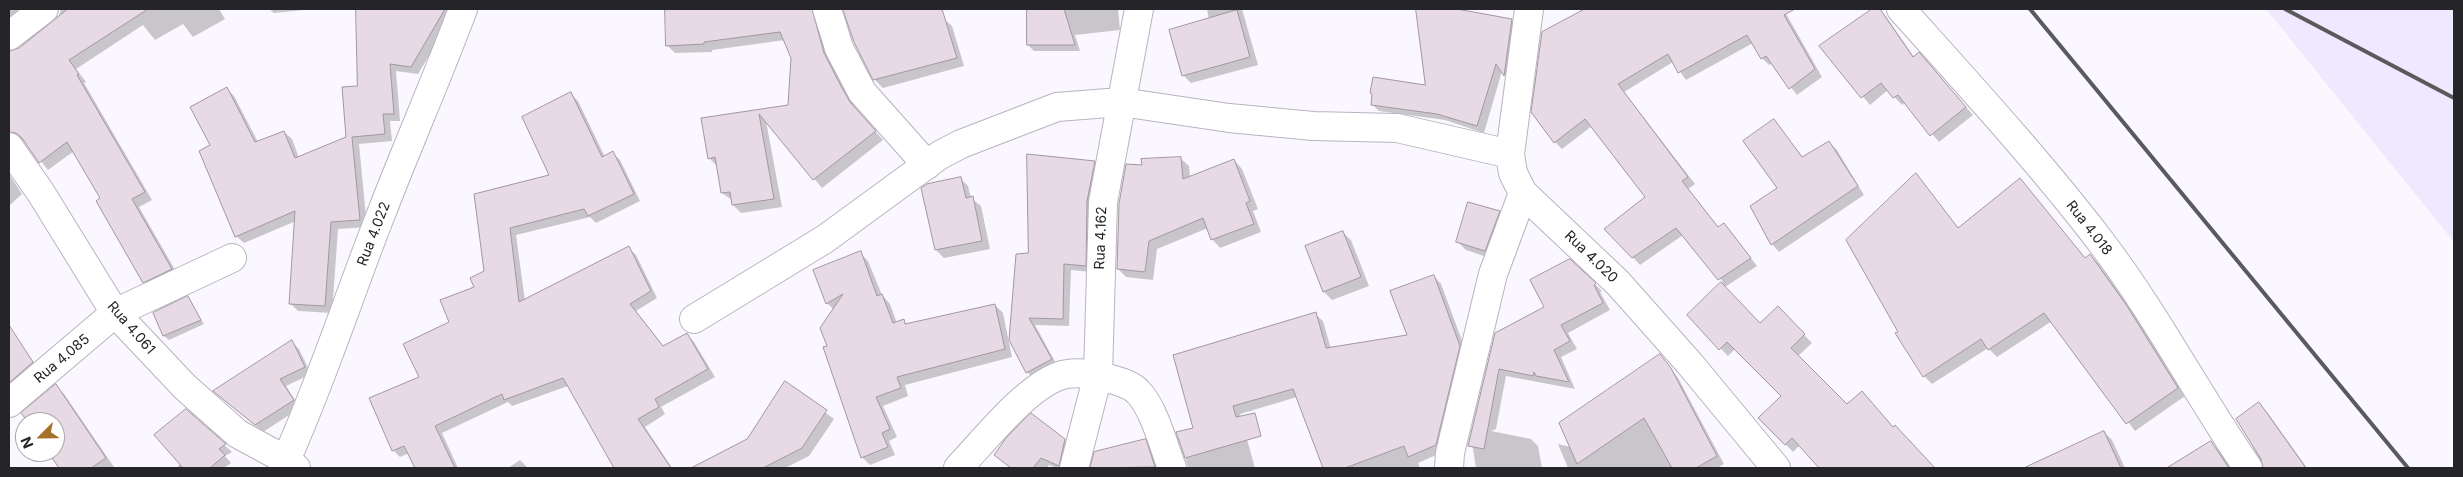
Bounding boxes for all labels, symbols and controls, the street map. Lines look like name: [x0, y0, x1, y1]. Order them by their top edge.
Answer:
street label: Rua 4.018: [2063, 197, 2115, 259]
street label: Rua 4.022: [354, 200, 394, 268]
street label: Rua 4.162: [1091, 206, 1111, 270]
street label: Rua 4.020: [1561, 227, 1621, 287]
street label: Rua 4.061: [103, 298, 159, 358]
street label: Rua 4.085: [31, 331, 93, 387]
north arrow: [15, 412, 65, 462]
text: N: [17, 434, 37, 451]

